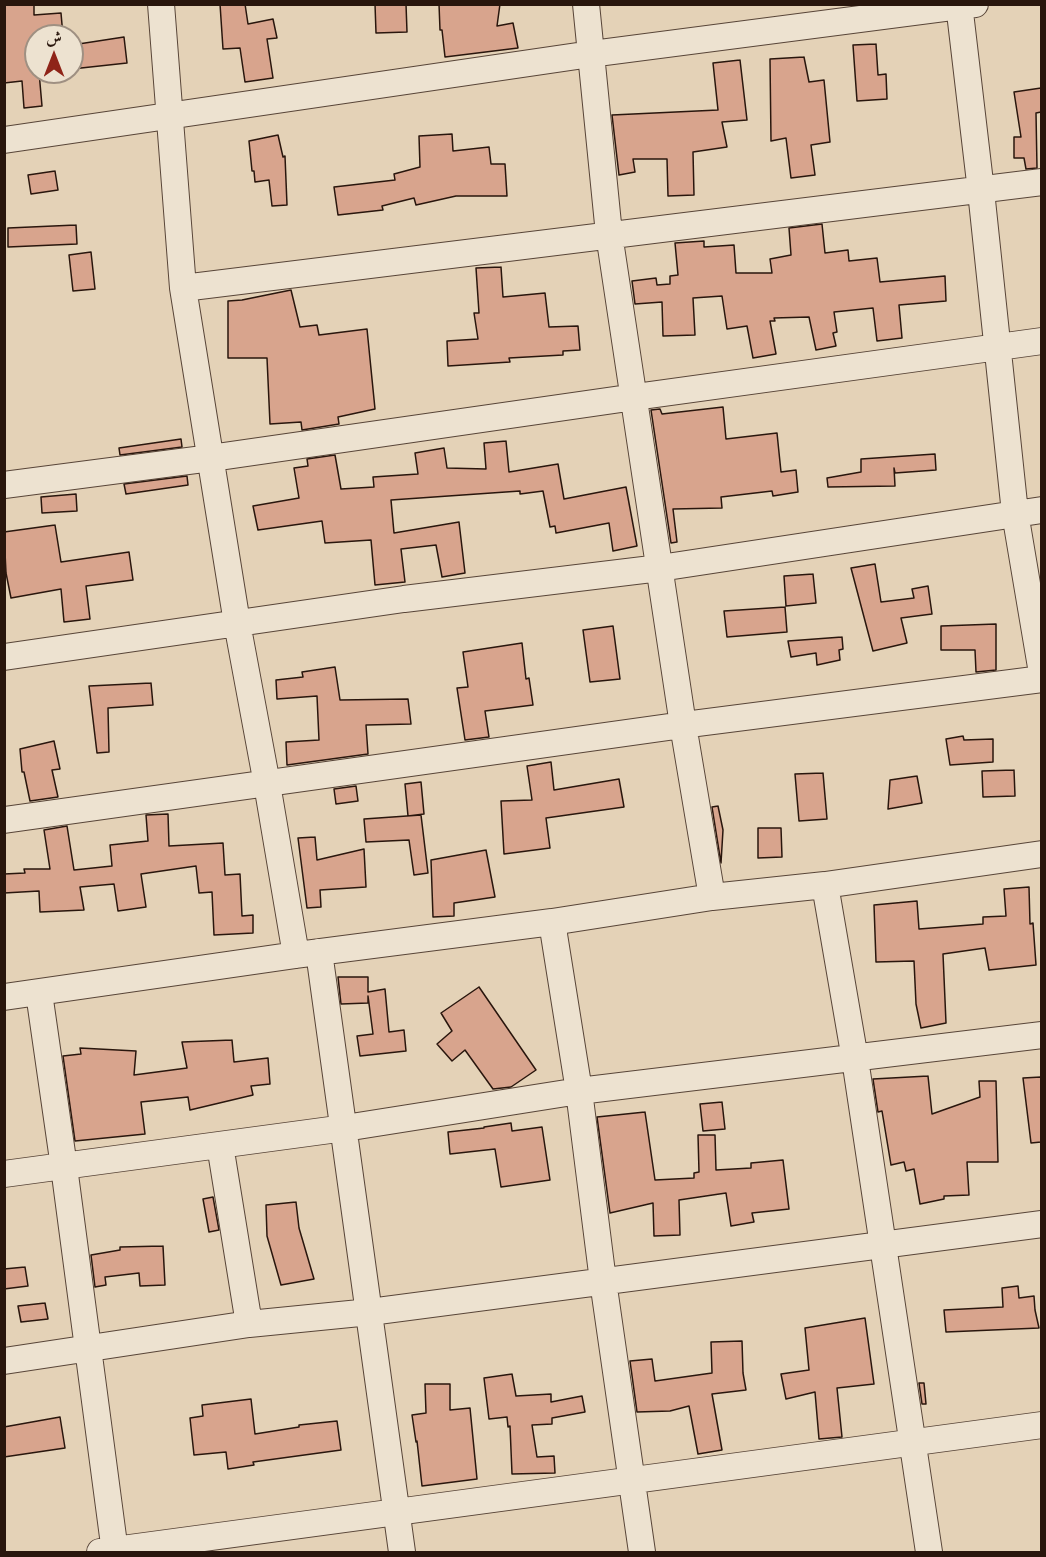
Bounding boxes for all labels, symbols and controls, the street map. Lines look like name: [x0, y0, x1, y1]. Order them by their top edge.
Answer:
north arrow: [24, 24, 84, 84]
text: ش: [46, 28, 62, 47]

